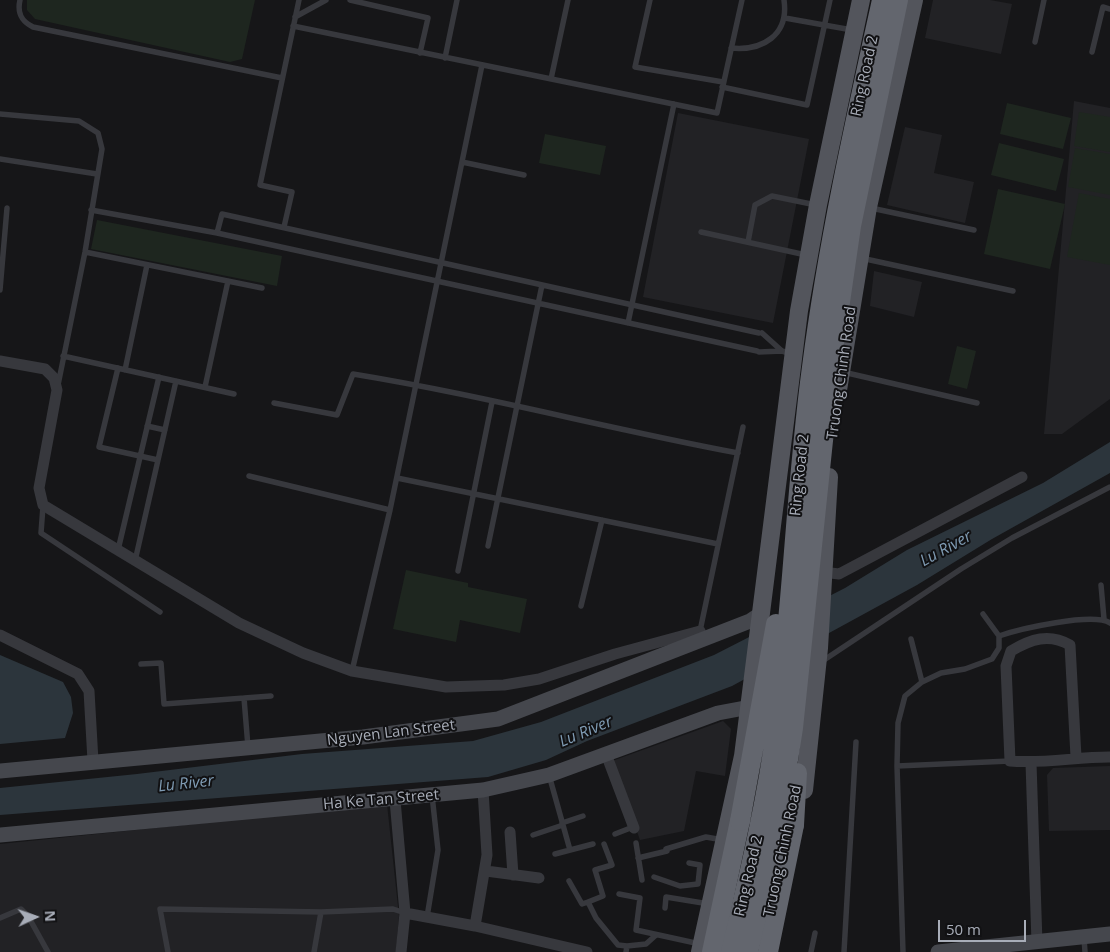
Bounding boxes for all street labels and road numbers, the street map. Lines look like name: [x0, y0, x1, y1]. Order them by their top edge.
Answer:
street label: Ring Road 2: [848, 34, 882, 118]
street label: Truong Chinh Road: [824, 305, 860, 441]
street label: Ring Road 2: [787, 433, 813, 517]
street label: Nguyen Lan Street: [326, 716, 456, 750]
street label: Truong Chinh Road: [760, 783, 806, 919]
street label: Ha Ke Tan Street: [322, 786, 440, 814]
street label: Ring Road 2: [731, 834, 767, 918]

